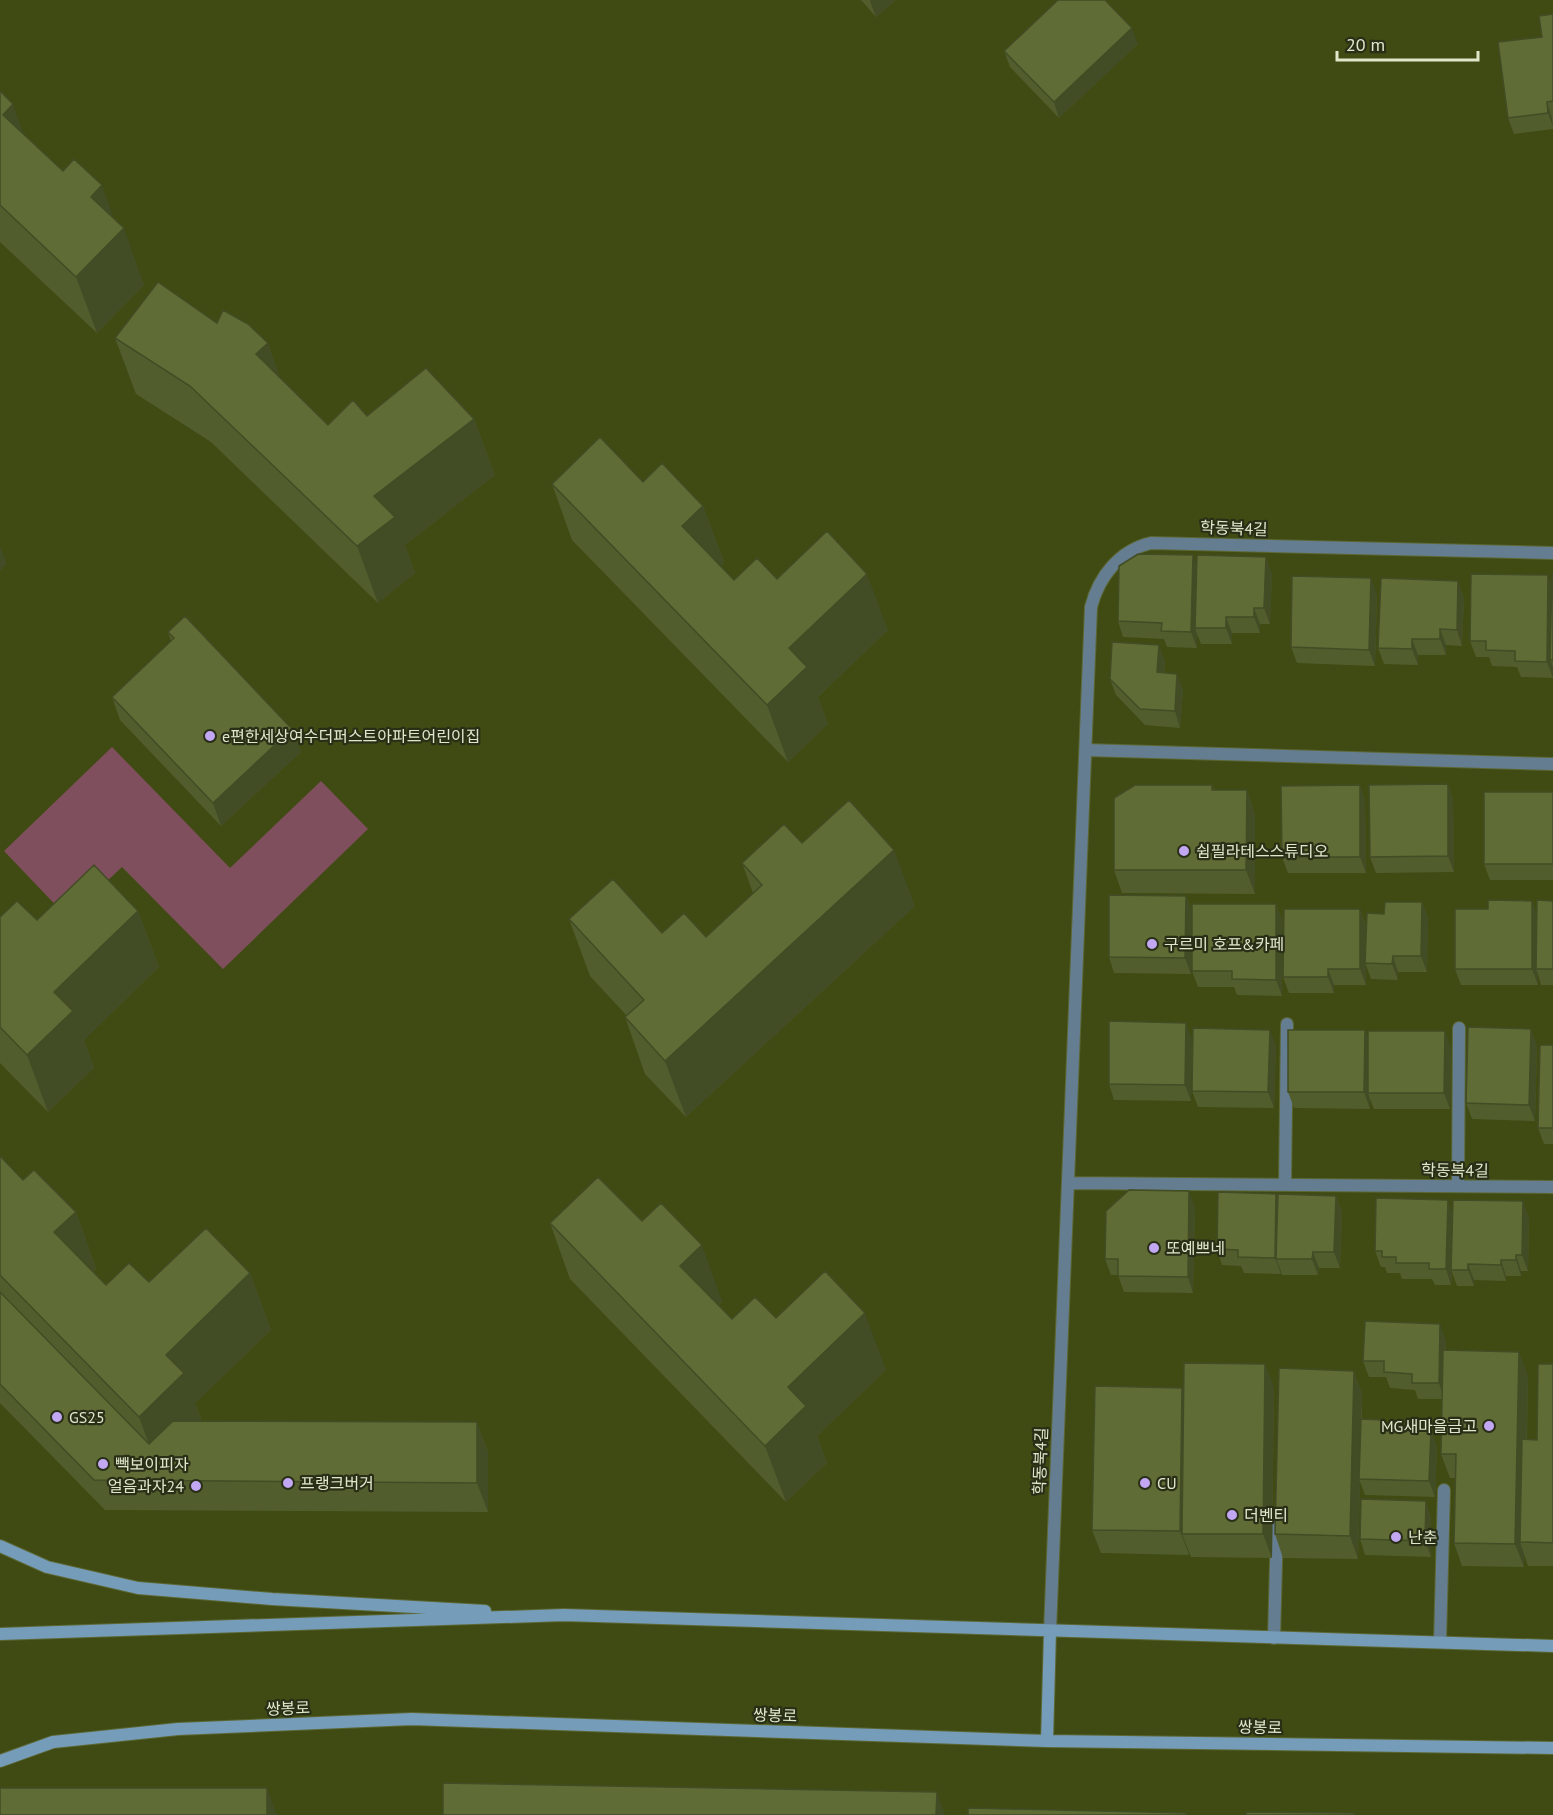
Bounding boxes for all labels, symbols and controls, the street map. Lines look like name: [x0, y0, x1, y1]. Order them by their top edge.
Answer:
scale bar: [1337, 24, 1478, 62]
text: 20 m: [1346, 33, 1385, 56]
street label: 학동북4길: [1200, 517, 1268, 539]
place label: e편한세상여수더퍼스트아파트어린이집: [222, 726, 480, 746]
marker: e편한세상여수더퍼스트아파트어린이집: [203, 729, 217, 743]
place label: 쉼필라테스스튜디오: [1196, 841, 1328, 861]
marker: 쉼필라테스스튜디오: [1177, 844, 1191, 858]
place label: 구르미 호프&카페: [1164, 934, 1284, 954]
marker: 구르미 호프&카페: [1145, 937, 1159, 951]
street label: 학동북4길: [1421, 1159, 1489, 1181]
place label: 또예쁘네: [1166, 1238, 1225, 1258]
marker: 또예쁘네: [1147, 1241, 1161, 1255]
place label: GS25: [69, 1407, 105, 1427]
marker: GS25: [50, 1410, 64, 1424]
place label: MG새마을금고: [1381, 1416, 1477, 1436]
marker: MG새마을금고: [1482, 1419, 1496, 1433]
street label: 학동북4길: [1029, 1427, 1051, 1495]
place label: 빽보이피자: [115, 1454, 189, 1474]
marker: 빽보이피자: [96, 1457, 110, 1471]
place label: 프랭크버거: [300, 1473, 374, 1493]
place label: CU: [1157, 1473, 1177, 1493]
place label: 얼음과자24: [108, 1476, 184, 1496]
marker: 프랭크버거: [281, 1476, 295, 1490]
marker: CU: [1138, 1476, 1152, 1490]
marker: 얼음과자24: [189, 1479, 203, 1493]
place label: 더벤티: [1244, 1505, 1288, 1525]
marker: 더벤티: [1225, 1508, 1239, 1522]
place label: 난춘: [1408, 1527, 1437, 1547]
marker: 난춘: [1389, 1530, 1403, 1544]
street label: 쌍봉로: [266, 1697, 311, 1719]
street label: 쌍봉로: [753, 1704, 798, 1726]
street label: 쌍봉로: [1238, 1717, 1283, 1737]

